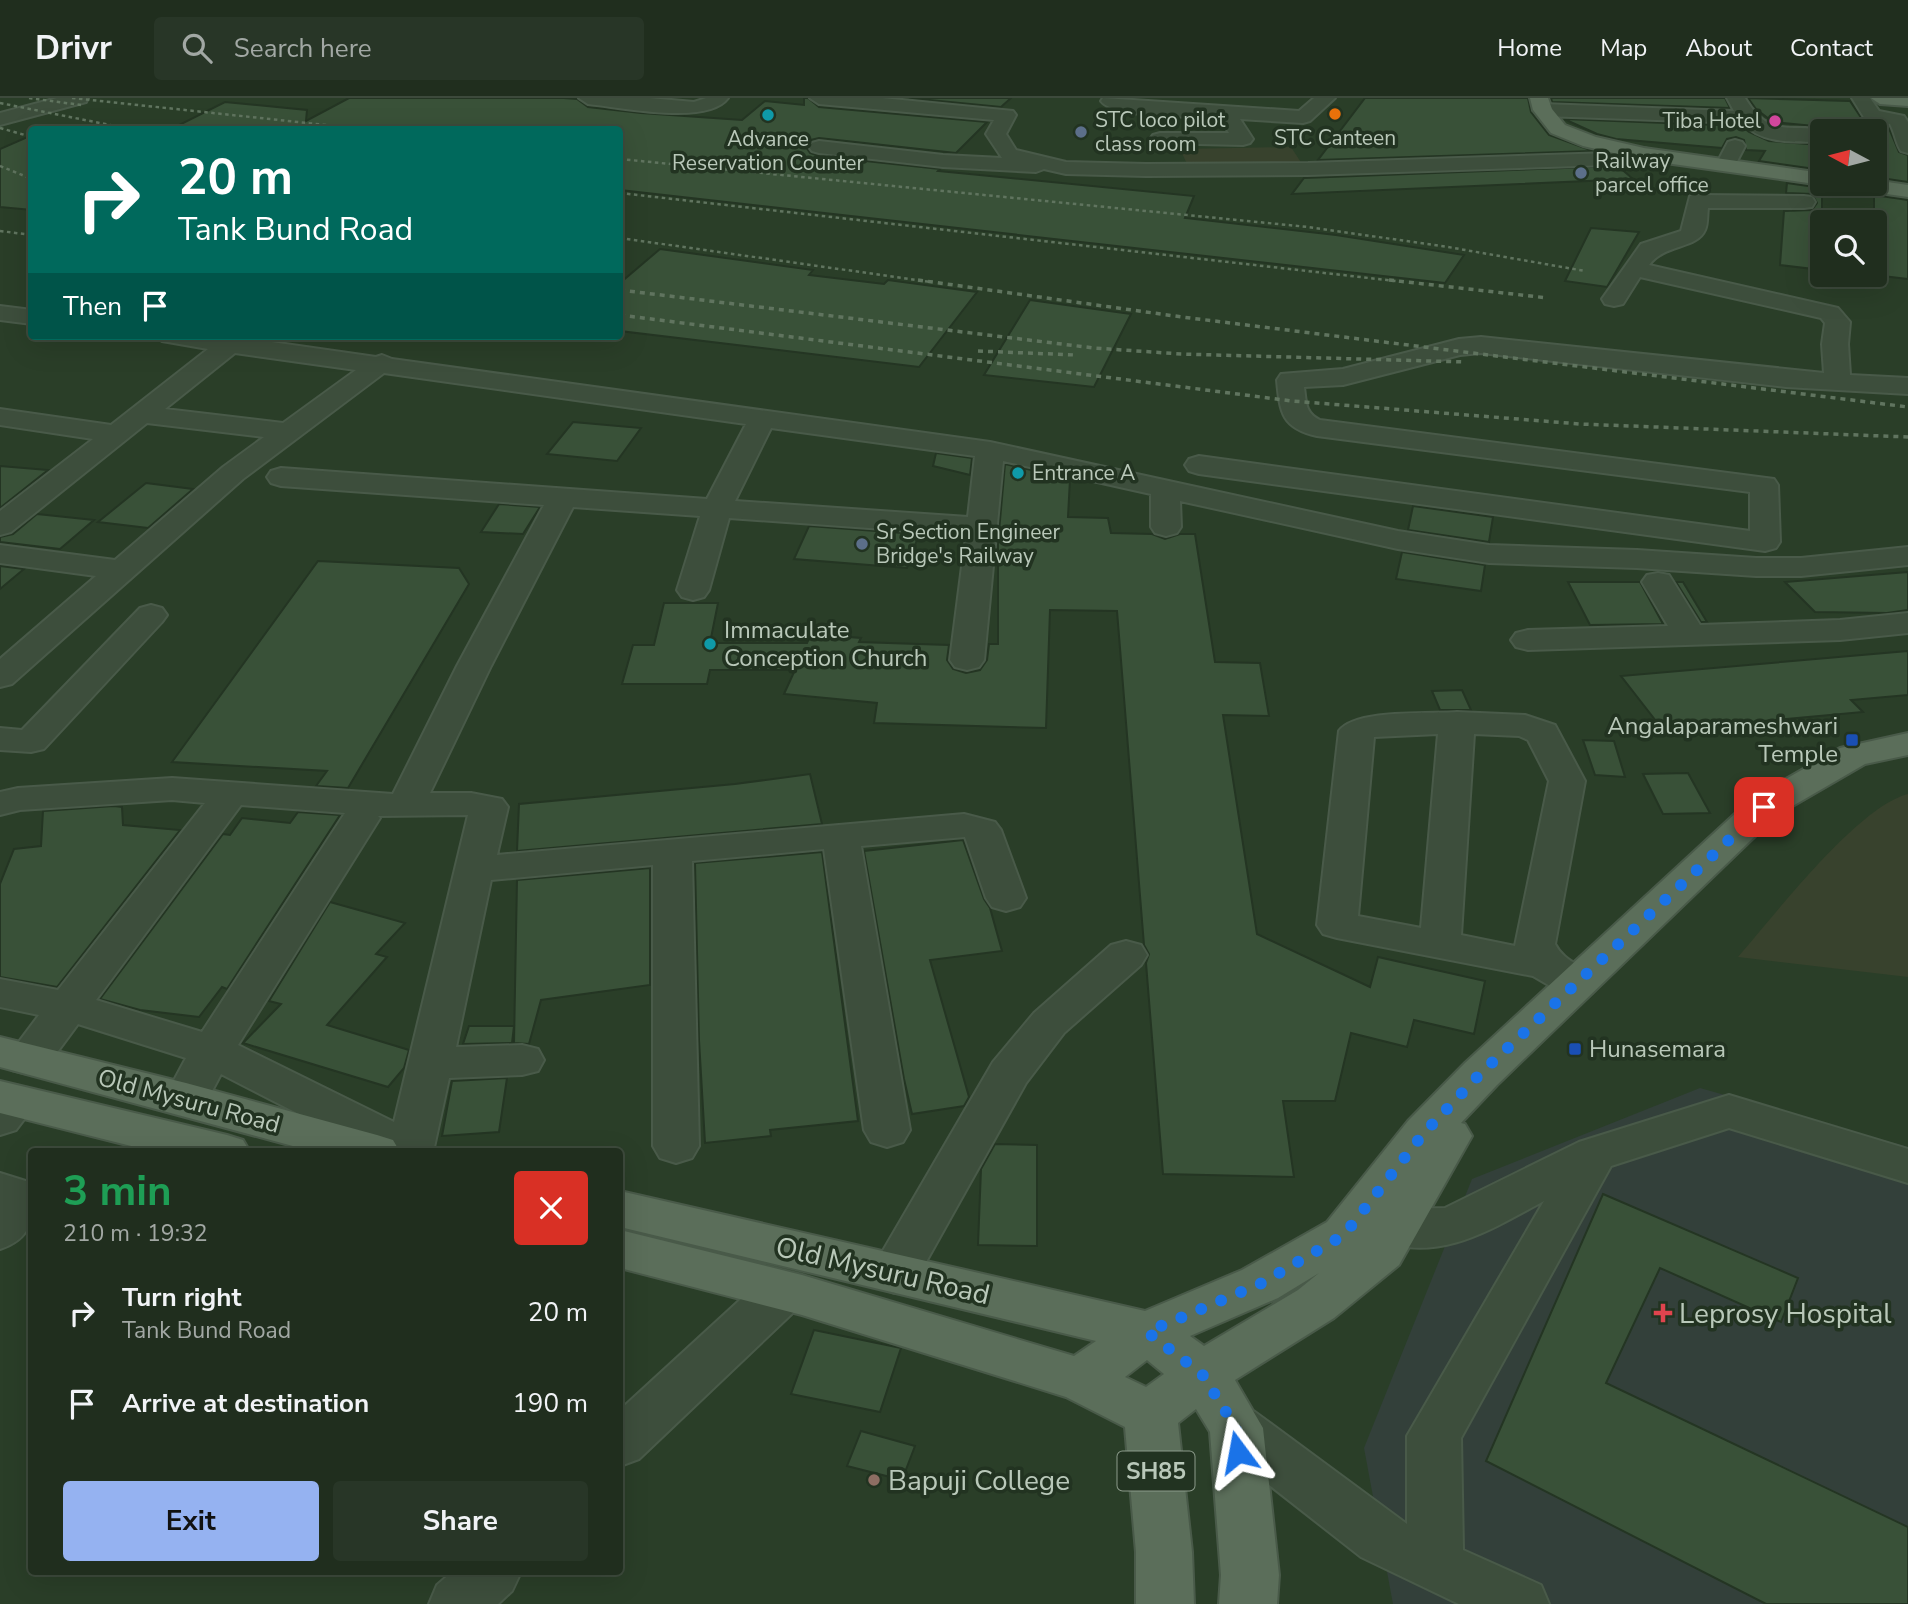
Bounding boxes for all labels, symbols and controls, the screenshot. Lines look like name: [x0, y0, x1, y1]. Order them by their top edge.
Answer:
search box: [154, 17, 644, 80]
text: Drivr: [35, 26, 112, 71]
icon: search: [178, 29, 216, 67]
text: Search here: [234, 31, 372, 66]
text: Home: [1497, 32, 1562, 64]
text: Map: [1600, 32, 1647, 64]
text: About: [1685, 32, 1752, 64]
text: Contact: [1790, 32, 1873, 64]
place label: STC loco pilot class room: [1095, 106, 1226, 158]
marker: STC Canteen: [1327, 106, 1343, 122]
marker: Advance Reservation Counter: [760, 107, 776, 123]
place label: Tiba Hotel: [1663, 107, 1762, 135]
marker: Tiba Hotel: [1767, 113, 1783, 129]
north arrow: [1810, 119, 1886, 196]
map controls: [1810, 119, 1887, 287]
marker: STC loco pilot class room: [1073, 124, 1089, 140]
place label: STC Canteen: [1274, 124, 1396, 152]
place label: Advance Reservation Counter: [672, 125, 865, 177]
text: 20 m: [178, 144, 293, 211]
place label: Railway parcel office: [1595, 147, 1709, 199]
icon: right: [63, 154, 154, 245]
marker: Railway parcel office: [1573, 165, 1589, 181]
text: Tank Bund Road: [178, 208, 413, 251]
button: search: [1810, 210, 1887, 287]
icon: arrive: [136, 287, 174, 325]
text: Then: [63, 289, 122, 324]
place label: Entrance A: [1032, 459, 1135, 487]
marker: Entrance A: [1010, 465, 1026, 481]
place label: Sr Section Engineer Bridge's Railway: [876, 518, 1060, 570]
marker: Sr Section Engineer Bridge's Railway: [854, 536, 870, 552]
place label: Immaculate Conception Church: [724, 614, 927, 674]
marker: Immaculate Conception Church: [702, 636, 718, 652]
place label: Angalaparameshwari Temple: [1607, 710, 1838, 770]
marker: Angalaparameshwari Temple: [1844, 732, 1860, 748]
pin: [1734, 777, 1794, 837]
icon: arrive: [1745, 788, 1783, 826]
place label: Hunasemara: [1589, 1033, 1726, 1065]
marker: Hunasemara: [1567, 1041, 1583, 1057]
street label: Old Mysuru Road: [94, 1061, 284, 1141]
text: 3 min: [63, 1163, 172, 1220]
button: close: [514, 1171, 588, 1245]
text: 210 m · 19:32: [63, 1218, 208, 1249]
street label: Old Mysuru Road: [772, 1228, 993, 1314]
text: Turn right: [122, 1280, 241, 1315]
icon: right: [63, 1294, 101, 1332]
text: 20 m: [528, 1295, 588, 1330]
place label: Leprosy Hospital: [1679, 1295, 1892, 1333]
marker: Leprosy Hospital: [1653, 1303, 1673, 1323]
text: Tank Bund Road: [122, 1315, 291, 1346]
icon: arrive: [63, 1385, 101, 1423]
text: Arrive at destination: [122, 1386, 369, 1421]
text: 190 m: [512, 1386, 588, 1421]
position arrow: [1201, 1415, 1275, 1489]
road number: SH85: [1118, 1452, 1194, 1490]
place label: Bapuji College: [888, 1462, 1070, 1500]
marker: Bapuji College: [866, 1472, 882, 1488]
button: Exit: [63, 1481, 319, 1561]
button: Share: [333, 1481, 588, 1561]

